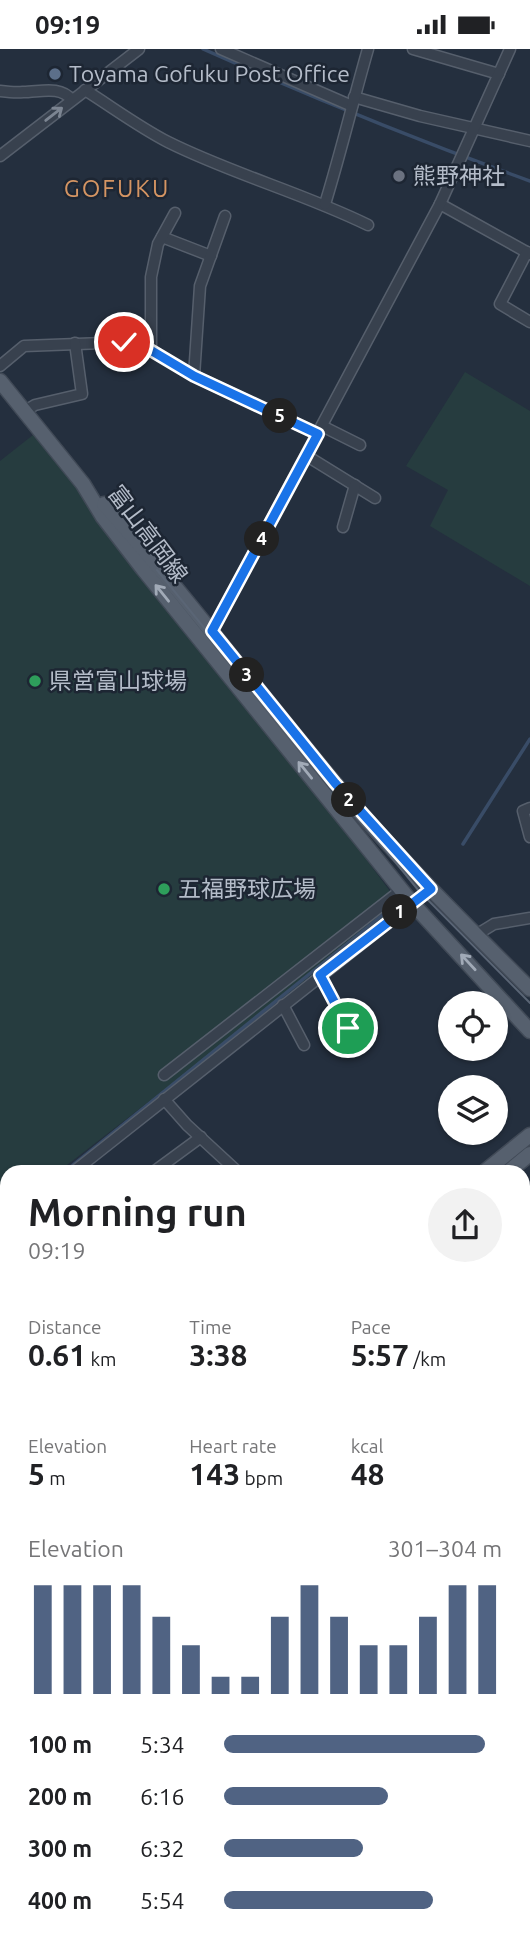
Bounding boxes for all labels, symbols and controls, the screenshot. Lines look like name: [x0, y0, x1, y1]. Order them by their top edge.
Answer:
text: 09:19: [35, 10, 100, 39]
place label: Toyama Gofuku Post Office: [69, 61, 350, 86]
marker: Toyama Gofuku Post Office: [47, 66, 63, 82]
one-way arrow: [44, 106, 63, 121]
place label: 熊野神社: [413, 163, 505, 188]
marker: 熊野神社: [391, 168, 407, 184]
district label: GOFUKU: [64, 175, 170, 202]
pin: [94, 312, 154, 372]
icon: check: [105, 323, 143, 361]
pin: 5: [262, 399, 298, 433]
text: 5: [274, 404, 285, 426]
street label: 富山高岡線: [104, 480, 193, 587]
pin: 4: [244, 521, 280, 557]
text: 4: [256, 527, 267, 549]
one-way arrow: [155, 584, 170, 602]
pin: 3: [230, 657, 264, 693]
text: 3: [241, 663, 252, 685]
place label: 県営富山球場: [49, 668, 187, 693]
marker: 県営富山球場: [27, 673, 43, 689]
one-way arrow: [297, 761, 313, 779]
pin: 2: [332, 783, 366, 817]
text: 2: [343, 788, 354, 810]
place label: 五福野球広場: [178, 876, 316, 901]
marker: 五福野球広場: [156, 881, 172, 897]
pin: 1: [382, 895, 418, 929]
text: 1: [394, 900, 405, 922]
one-way arrow: [459, 954, 476, 971]
map controls: [438, 991, 508, 1145]
button: locate: [438, 991, 508, 1061]
pin: [318, 998, 378, 1058]
icon: arrive: [329, 1009, 367, 1047]
button: layers: [438, 1075, 508, 1145]
button: share: [428, 1188, 502, 1262]
text: Morning run: [28, 1191, 247, 1233]
text: 09:19: [28, 1238, 86, 1263]
text: Distance: [28, 1316, 102, 1338]
text: Time: [189, 1316, 232, 1338]
text: Pace: [351, 1316, 391, 1338]
text: 0.61: [28, 1338, 86, 1372]
text: 3:38: [189, 1338, 247, 1372]
text: 5:57: [351, 1338, 409, 1372]
text: km: [86, 1348, 116, 1370]
text: /km: [409, 1348, 446, 1370]
text: Elevation: [28, 1435, 107, 1457]
text: Heart rate: [189, 1435, 277, 1457]
text: kcal: [351, 1435, 383, 1457]
text: 5: [28, 1457, 45, 1491]
text: 143: [189, 1457, 240, 1491]
text: 48: [351, 1457, 385, 1491]
text: m: [45, 1467, 66, 1489]
text: bpm: [240, 1467, 283, 1489]
text: Elevation: [28, 1536, 124, 1561]
text: 301–304 m: [388, 1536, 502, 1561]
text: 100 m: [28, 1732, 92, 1757]
text: 5:34: [140, 1732, 185, 1757]
text: 200 m: [28, 1784, 92, 1809]
text: 6:16: [140, 1784, 185, 1809]
text: 300 m: [28, 1836, 92, 1861]
text: 6:32: [140, 1836, 185, 1861]
text: 400 m: [28, 1888, 92, 1913]
text: 5:54: [140, 1888, 185, 1913]

